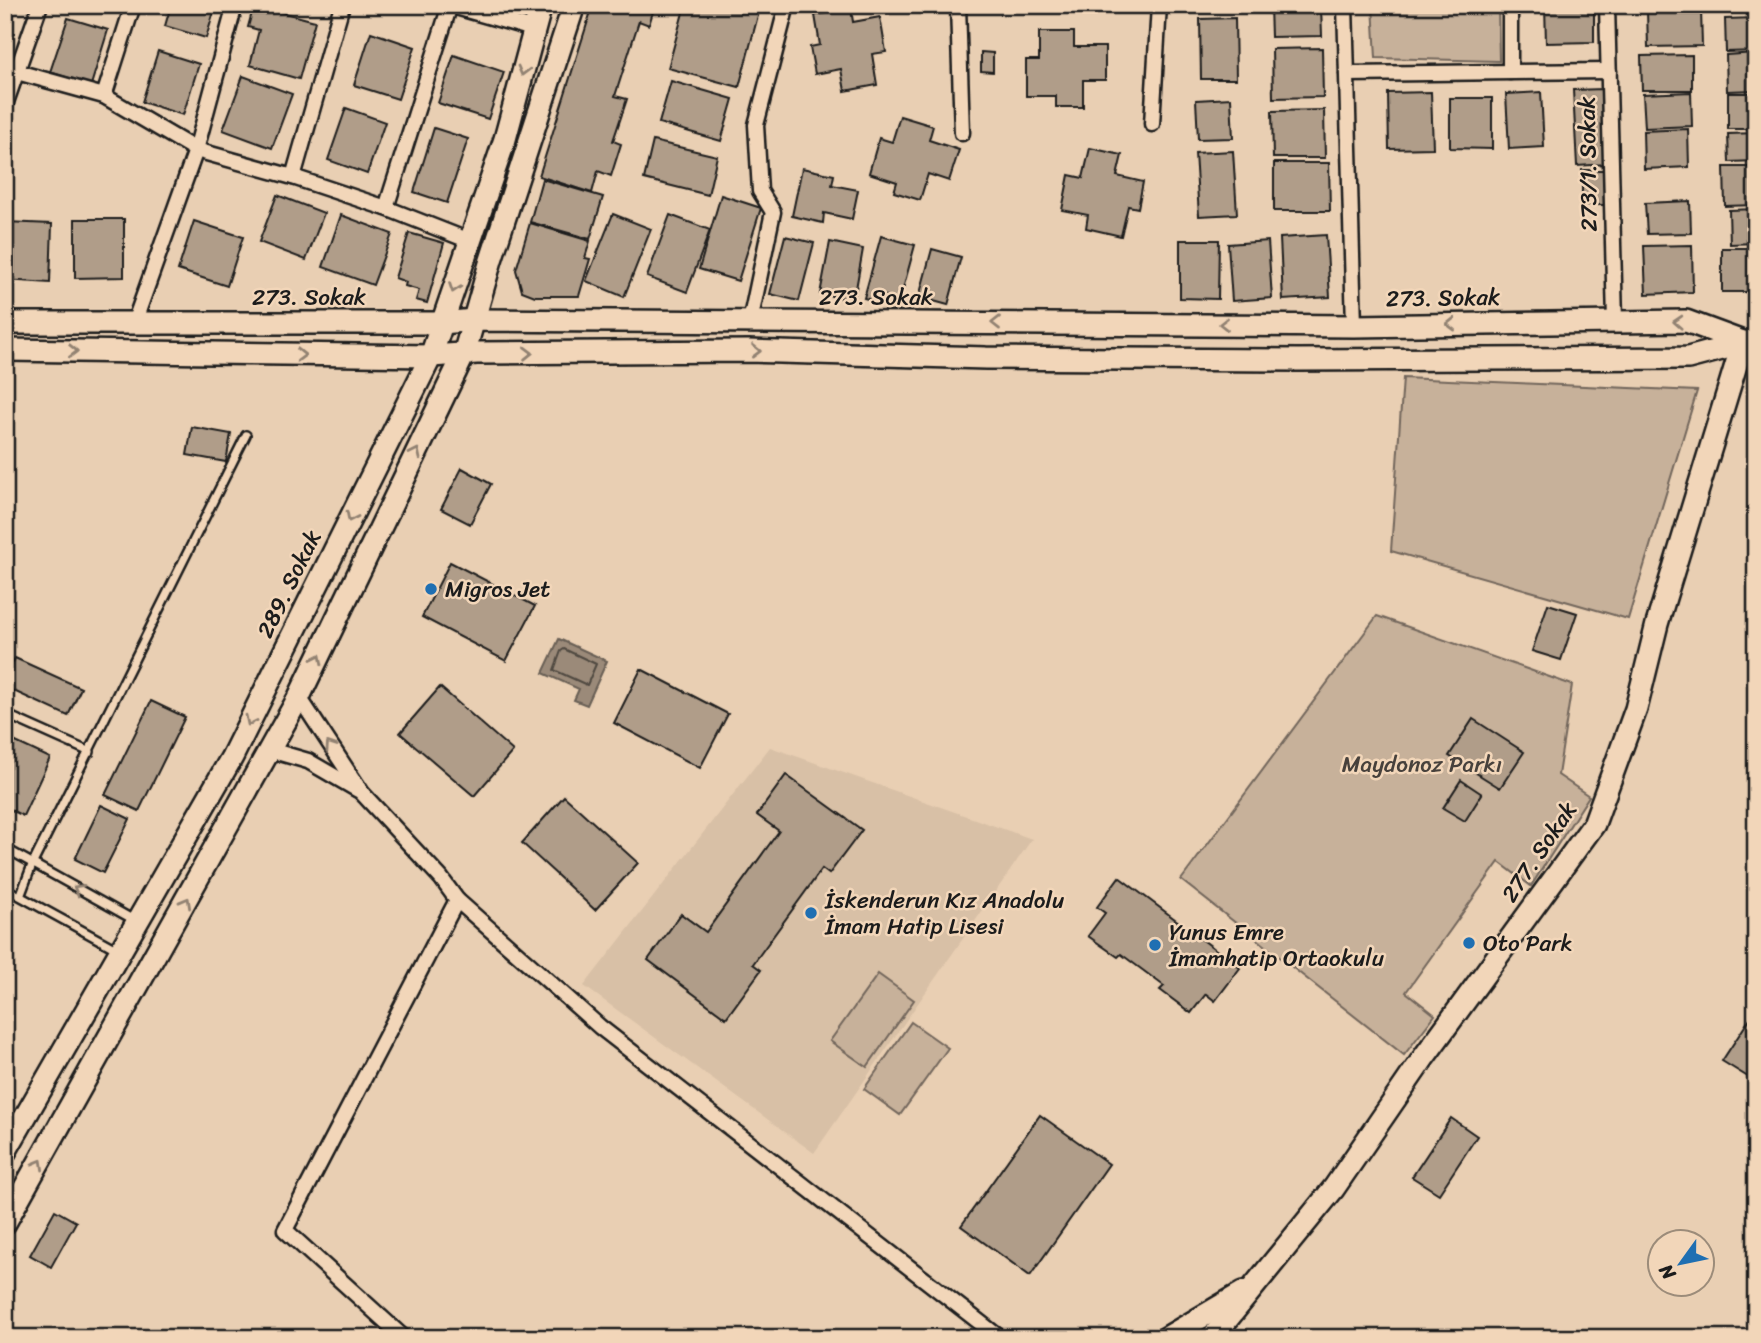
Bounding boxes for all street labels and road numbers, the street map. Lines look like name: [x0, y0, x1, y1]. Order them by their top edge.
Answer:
street label: 273/1. Sokak: [1566, 96, 1610, 232]
street label: 273. Sokak: [252, 277, 366, 318]
street label: 273. Sokak: [819, 277, 933, 318]
street label: 273. Sokak: [1386, 277, 1500, 319]
street label: 289. Sokak: [245, 523, 333, 645]
street label: 277. Sokak: [1490, 793, 1588, 911]

